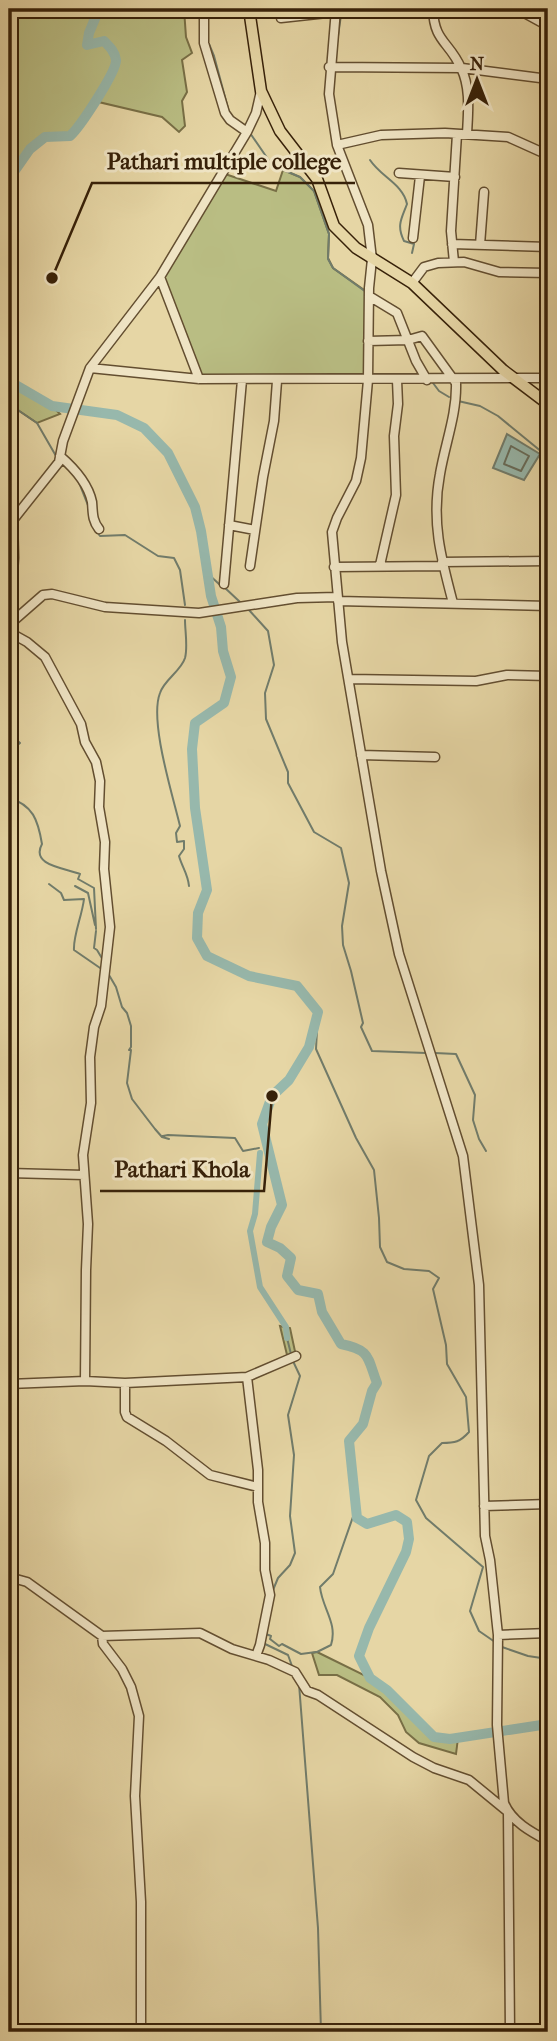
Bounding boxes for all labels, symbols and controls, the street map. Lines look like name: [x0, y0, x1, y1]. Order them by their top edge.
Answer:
north arrow: [442, 46, 512, 116]
text: N: [470, 53, 485, 75]
callout: Pathari multiple college: [92, 139, 355, 183]
text: Pathari multiple college: [107, 148, 342, 175]
callout: Pathari Khola: [100, 1147, 264, 1191]
text: Pathari Khola: [114, 1156, 251, 1183]

